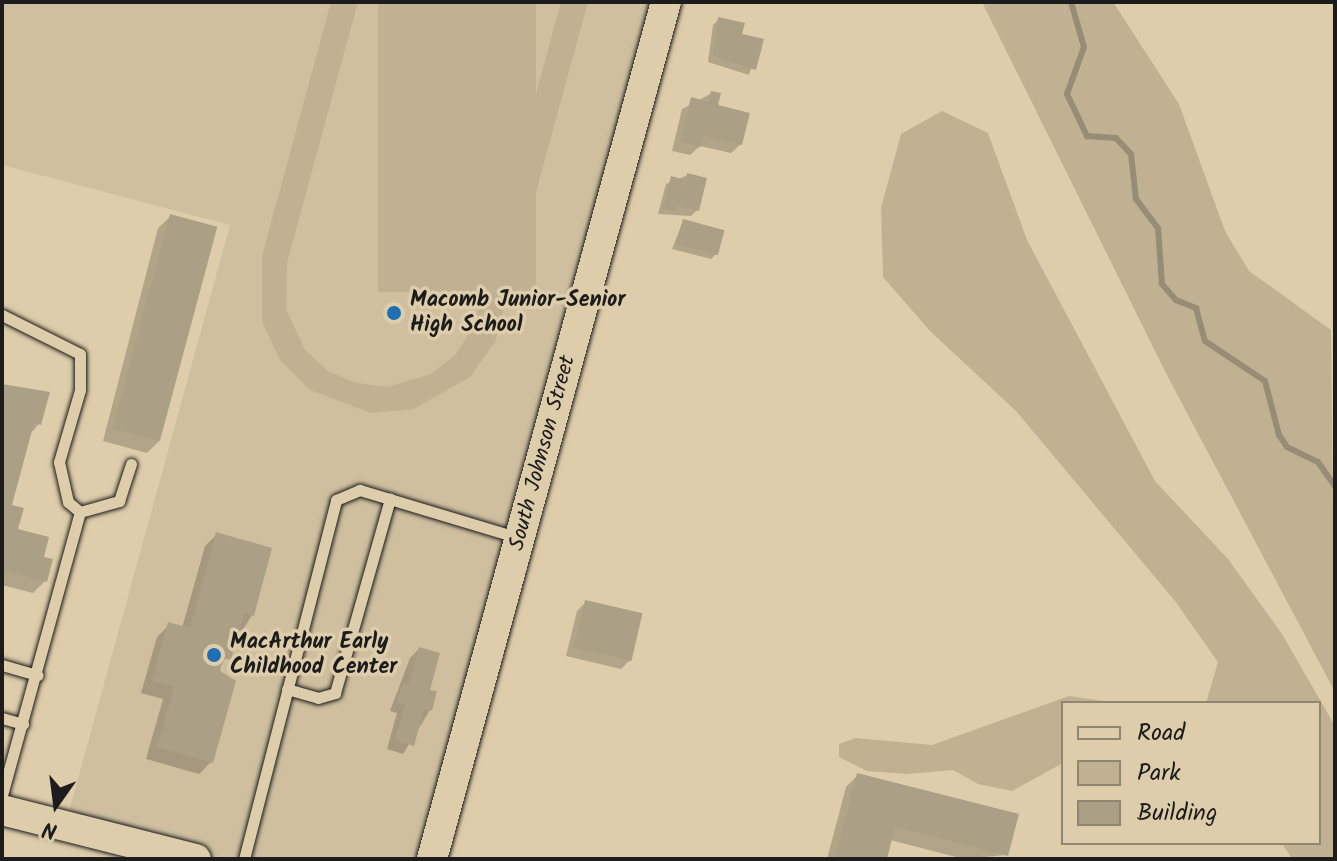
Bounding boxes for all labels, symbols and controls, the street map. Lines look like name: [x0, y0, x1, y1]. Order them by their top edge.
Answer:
place label: Macomb Junior-Senior High School: [410, 287, 625, 338]
marker: Macomb Junior-Senior High School: [385, 304, 403, 322]
street label: South Johnson Street: [504, 353, 582, 553]
place label: MacArthur Early Childhood Center: [230, 629, 397, 680]
marker: MacArthur Early Childhood Center: [205, 646, 223, 664]
legend: [1061, 701, 1321, 845]
text: Road: [1137, 714, 1185, 753]
text: Park: [1137, 754, 1181, 793]
north arrow: [16, 765, 96, 845]
text: Building: [1137, 794, 1217, 833]
text: N: [39, 810, 61, 847]

